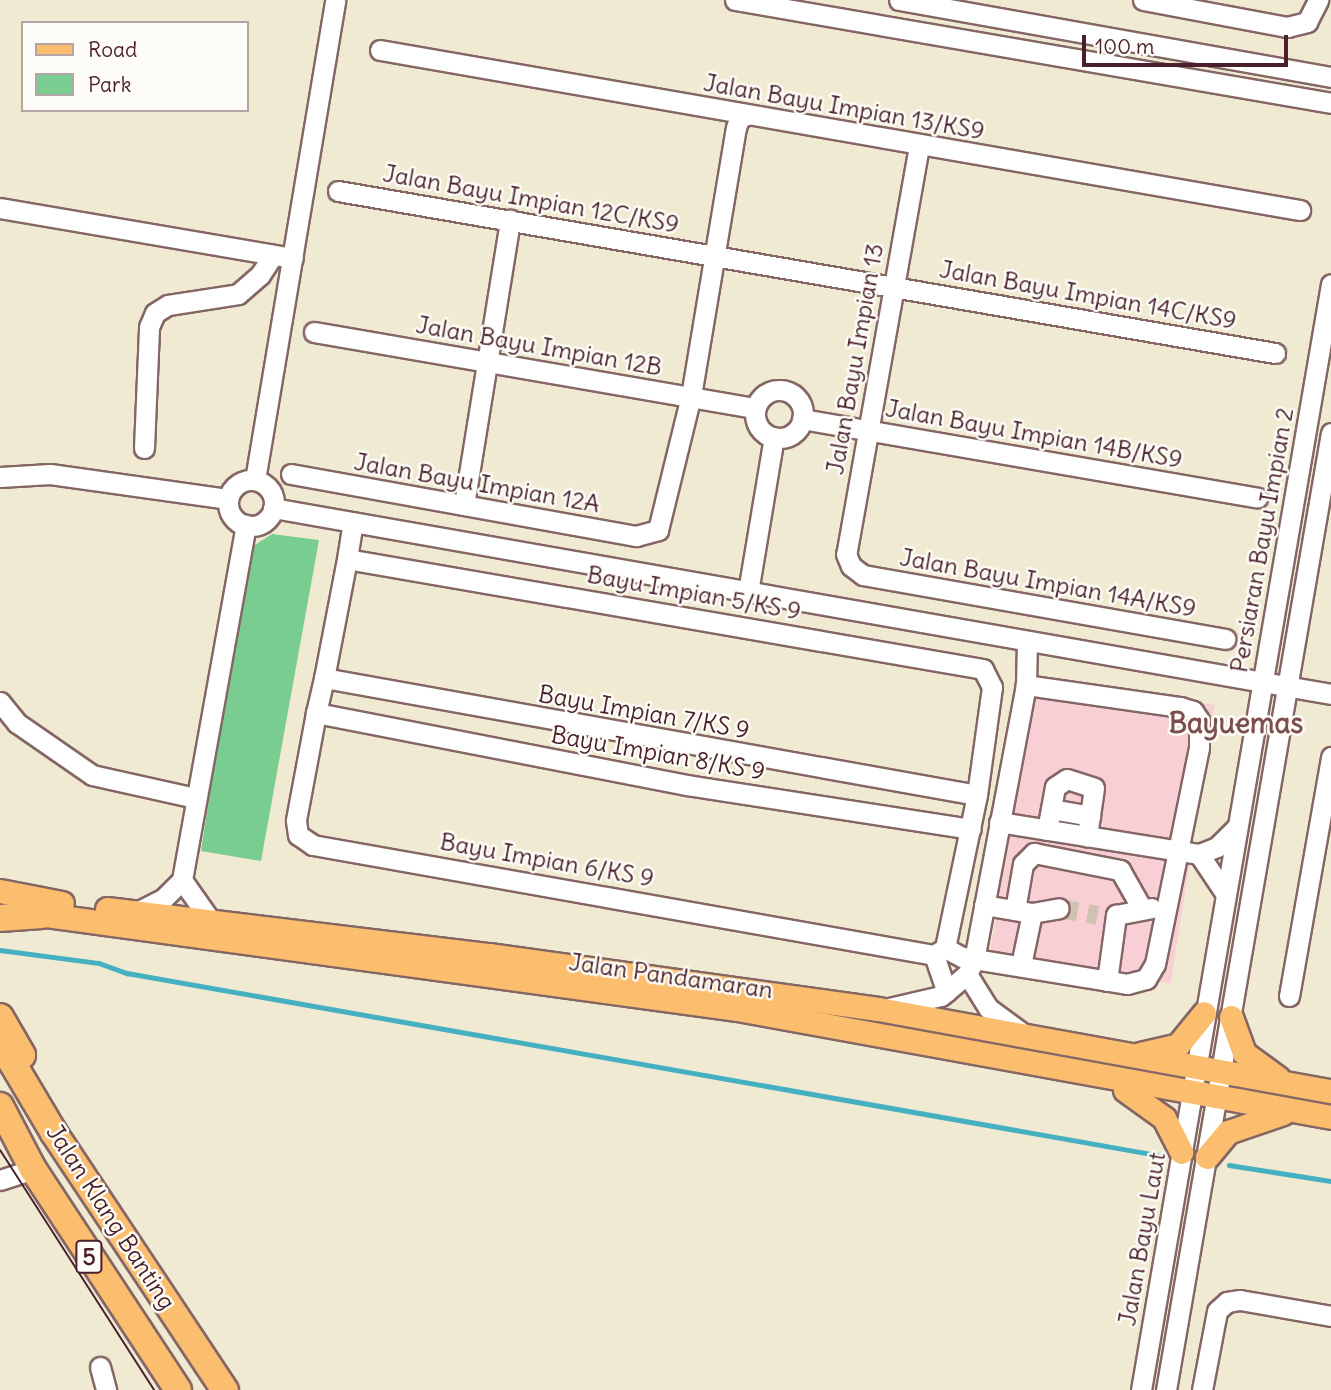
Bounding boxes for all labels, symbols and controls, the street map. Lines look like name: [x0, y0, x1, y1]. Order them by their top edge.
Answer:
legend: [21, 21, 248, 112]
scale bar: [1086, 21, 1292, 65]
text: 100 m: [1095, 33, 1154, 60]
text: Road: [88, 36, 137, 63]
street label: Jalan Bayu Impian 13/KS9: [701, 68, 987, 146]
text: Park: [88, 71, 131, 98]
street label: Jalan Bayu Impian 12C/KS9: [381, 159, 681, 239]
street label: Jalan Bayu Impian 13: [820, 241, 890, 477]
street label: Jalan Bayu Impian 14C/KS9: [937, 255, 1239, 335]
street label: Jalan Bayu Impian 12B: [414, 310, 664, 382]
street label: Jalan Bayu Impian 14B/KS9: [883, 394, 1185, 474]
street label: Persiaran Bayu Impian 2: [1224, 405, 1300, 675]
street label: Jalan Bayu Impian 12A: [352, 447, 602, 519]
street label: Jalan Bayu Impian 14A/KS9: [898, 543, 1198, 623]
street label: Bayu Impian 5/KS 9: [585, 560, 803, 626]
street label: Bayu Impian 7/KS 9: [536, 679, 752, 745]
district label: Bayuemas: [1169, 706, 1303, 740]
street label: Bayu Impian 8/KS 9: [549, 720, 767, 786]
street label: Bayu Impian 6/KS 9: [438, 827, 656, 893]
street label: Jalan Pandamaran: [567, 947, 775, 1005]
street label: Jalan Klang Banting: [40, 1119, 182, 1315]
street label: Jalan Bayu Laut: [1113, 1150, 1171, 1328]
road number: 5: [75, 1238, 103, 1276]

